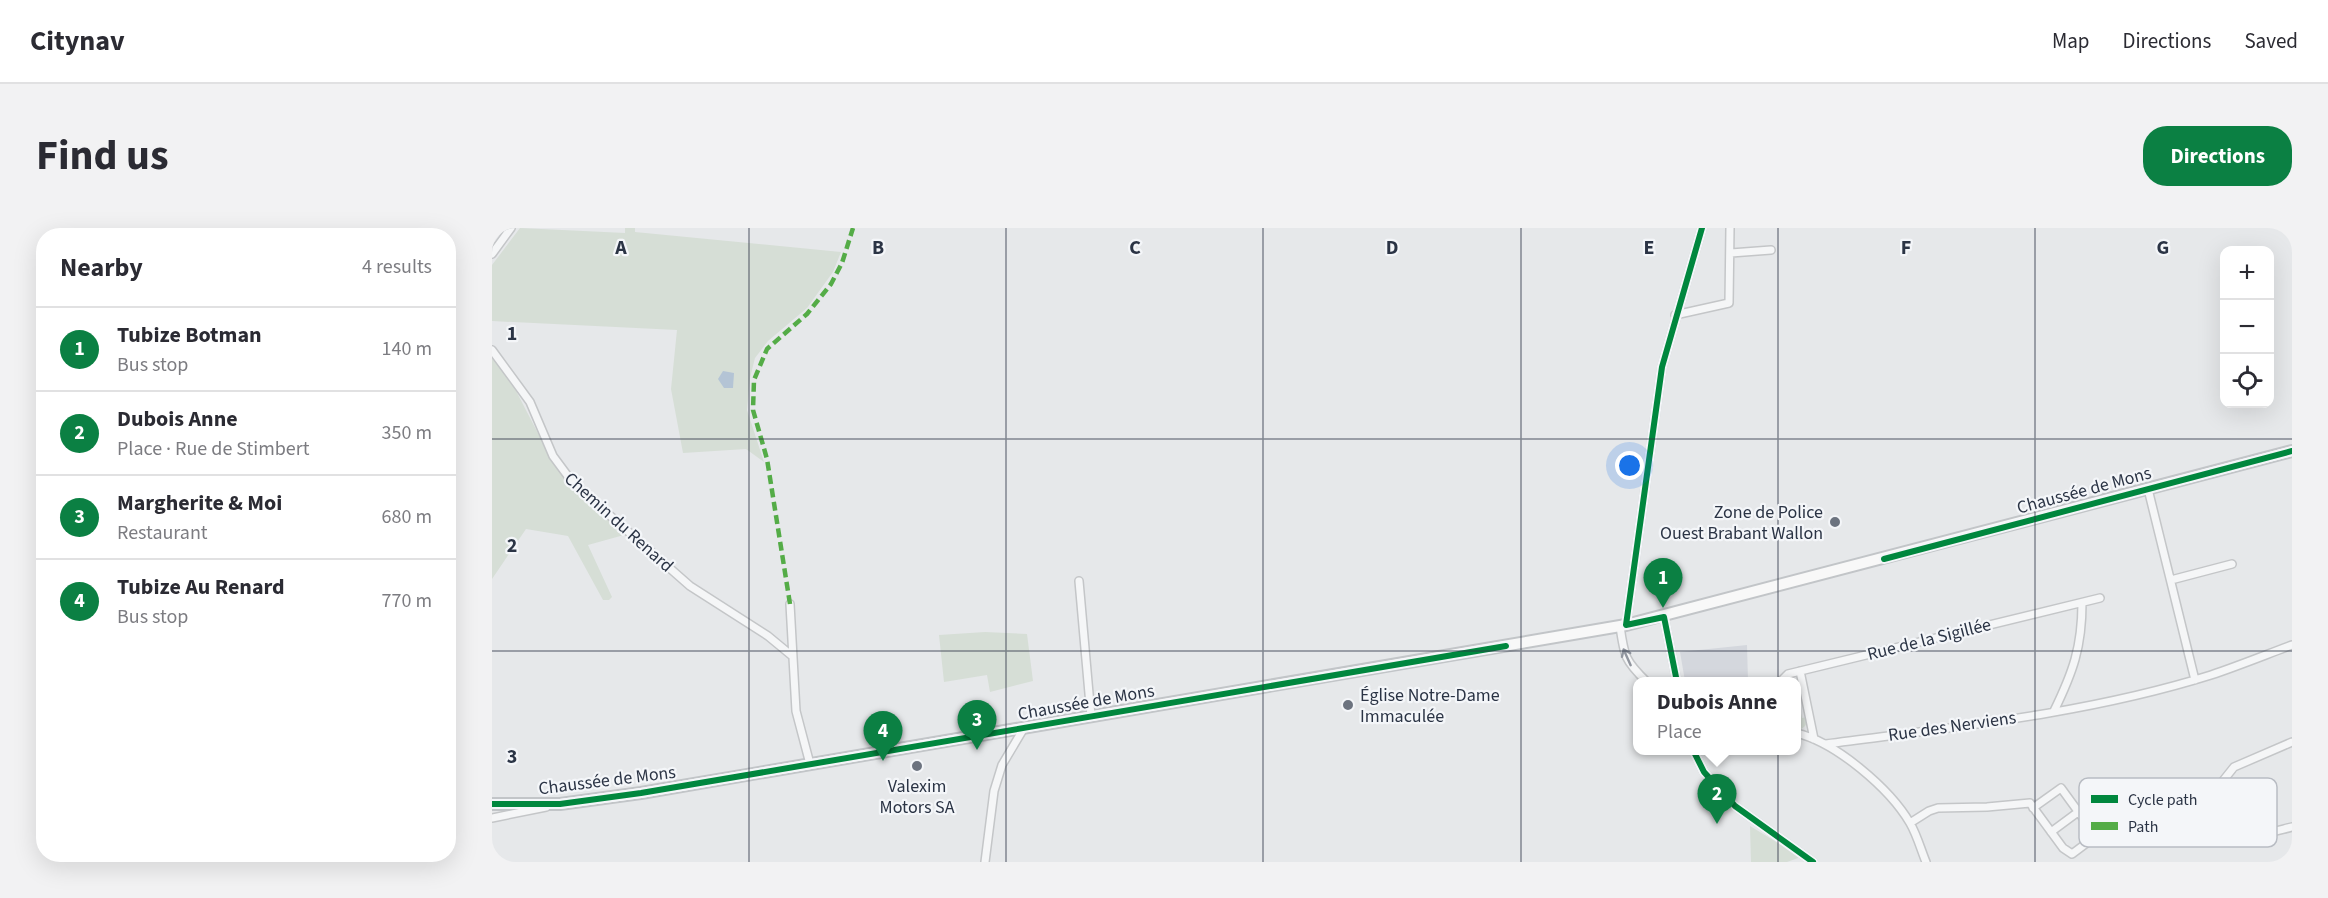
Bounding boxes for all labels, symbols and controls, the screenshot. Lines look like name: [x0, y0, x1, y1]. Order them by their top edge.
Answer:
text: Citynav: [30, 21, 125, 61]
text: Map: [2052, 26, 2090, 56]
text: Directions: [2123, 26, 2211, 56]
text: Saved: [2244, 26, 2298, 56]
text: Find us: [36, 126, 169, 186]
button: Directions: [2143, 126, 2292, 186]
text: A: [614, 234, 627, 262]
text: B: [872, 234, 884, 262]
text: C: [1129, 234, 1141, 262]
text: D: [1386, 234, 1398, 262]
text: E: [1644, 234, 1654, 262]
text: F: [1901, 234, 1911, 262]
text: G: [2157, 234, 2169, 262]
map controls: [2220, 246, 2274, 408]
button: +: [2220, 246, 2274, 300]
text: Nearby: [60, 249, 143, 286]
text: 4 results: [362, 253, 432, 281]
button: −: [2220, 300, 2274, 354]
text: Tubize Botman: [117, 319, 262, 351]
text: 1: [507, 320, 517, 348]
text: 1: [74, 335, 85, 363]
text: 140 m: [382, 335, 432, 363]
text: Bus stop: [117, 351, 188, 379]
button: locate: [2220, 354, 2274, 408]
text: Dubois Anne: [117, 403, 238, 435]
text: 2: [74, 419, 85, 447]
text: 350 m: [382, 419, 432, 447]
text: Place · Rue de Stimbert: [117, 435, 309, 463]
your location: [1615, 451, 1644, 480]
street label: Chaussée de Mons: [2014, 461, 2154, 520]
street label: Chemin du Renard: [559, 467, 679, 578]
text: Margherite & Moi: [117, 487, 282, 519]
place label: Zone de Police Ouest Brabant Wallon: [1660, 500, 1823, 546]
text: 3: [74, 503, 85, 531]
text: 680 m: [382, 503, 432, 531]
marker: Zone de Police Ouest Brabant Wallon: [1828, 515, 1842, 529]
text: Restaurant: [117, 519, 208, 547]
text: 2: [507, 532, 517, 560]
pin: 1: [1644, 558, 1682, 608]
text: Tubize Au Renard: [117, 571, 285, 603]
text: 4: [74, 587, 85, 615]
text: 770 m: [382, 587, 432, 615]
text: Bus stop: [117, 603, 188, 631]
street label: Rue de la Sigillée: [1865, 612, 1994, 667]
one-way arrow: [1621, 649, 1632, 667]
popup: [1633, 677, 1801, 755]
street label: Chaussée de Mons: [1016, 678, 1156, 727]
place label: Église Notre-Dame Immaculée: [1360, 683, 1500, 729]
text: Dubois Anne: [1657, 686, 1777, 718]
marker: Église Notre-Dame Immaculée: [1341, 698, 1355, 712]
pin: 3: [958, 700, 996, 750]
street label: Rue des Nerviens: [1886, 705, 2018, 748]
pin: 4: [864, 712, 902, 761]
text: Place: [1657, 718, 1702, 746]
text: 3: [507, 743, 517, 771]
marker: Valexim Motors SA: [910, 759, 924, 773]
street label: Chaussée de Mons: [537, 760, 677, 801]
place label: Valexim Motors SA: [880, 774, 955, 820]
pin: 2: [1698, 774, 1736, 824]
legend: [2079, 778, 2277, 847]
text: Cycle path: [2128, 789, 2197, 811]
text: Path: [2128, 816, 2158, 838]

